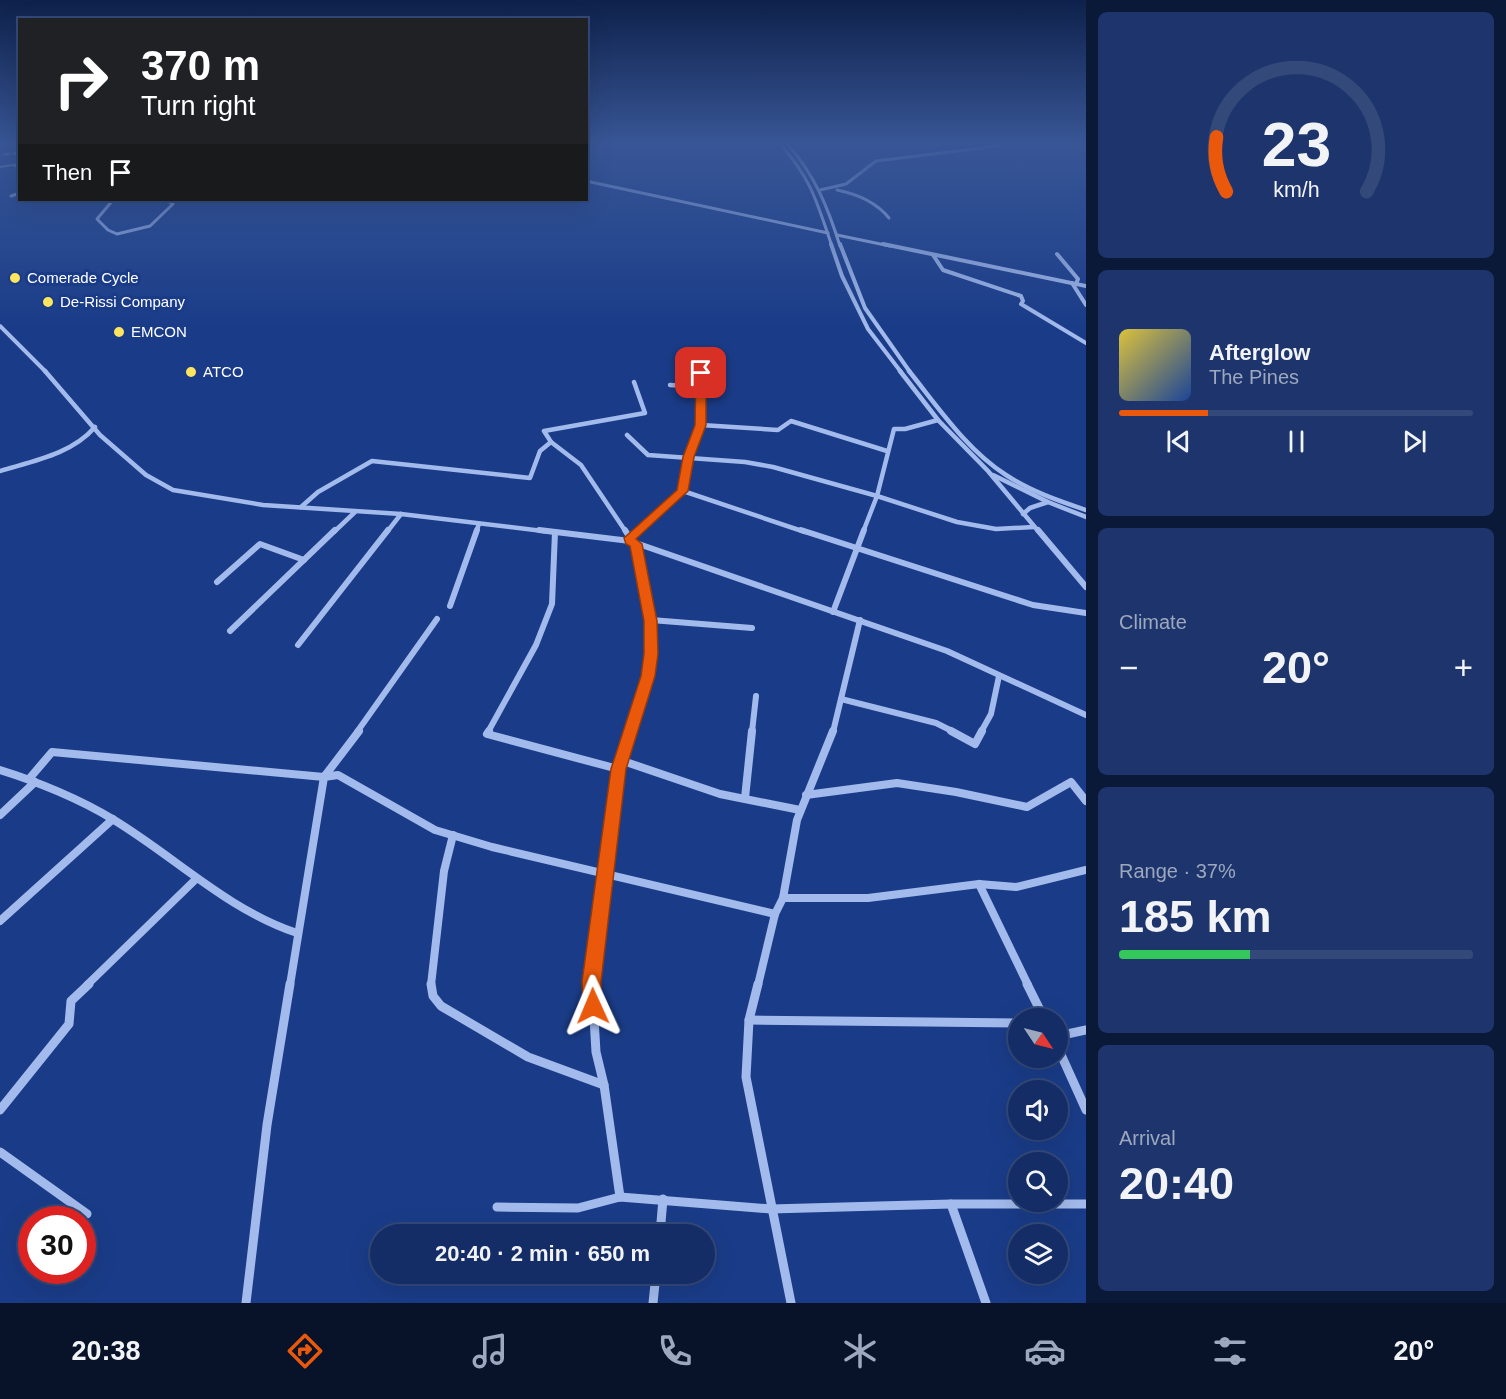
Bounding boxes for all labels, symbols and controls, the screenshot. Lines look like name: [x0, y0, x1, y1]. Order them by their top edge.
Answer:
icon: right: [42, 42, 120, 120]
text: 370 m: [141, 42, 260, 89]
text: Turn right: [141, 91, 256, 121]
text: 23: [1261, 110, 1331, 179]
icon: arrive: [104, 156, 137, 189]
text: Then: [42, 160, 92, 185]
text: km/h: [1273, 178, 1319, 202]
place label: Comerade Cycle: [27, 269, 139, 286]
marker: Comerade Cycle: [8, 271, 22, 285]
place label: De-Rissi Company: [60, 293, 186, 310]
marker: De-Rissi Company: [41, 295, 55, 309]
place label: EMCON: [131, 323, 187, 340]
marker: EMCON: [112, 325, 126, 339]
text: Afterglow: [1209, 340, 1310, 365]
pin: [675, 347, 726, 398]
icon: arrive: [684, 356, 717, 389]
place label: ATCO: [203, 363, 244, 380]
marker: ATCO: [184, 365, 198, 379]
text: The Pines: [1209, 366, 1299, 388]
icon: previous: [1162, 425, 1195, 458]
icon: pause: [1280, 425, 1313, 458]
icon: next: [1398, 425, 1431, 458]
text: Climate: [1119, 611, 1187, 633]
text: 20°: [1262, 642, 1330, 693]
text: −: [1119, 649, 1138, 686]
text: +: [1454, 649, 1473, 686]
text: Range · 37%: [1119, 860, 1236, 882]
text: 185 km: [1119, 891, 1272, 942]
position arrow: [561, 974, 625, 1038]
north arrow: [1008, 1008, 1068, 1068]
map controls: [1008, 1008, 1068, 1284]
button: sound: [1008, 1080, 1068, 1140]
text: Arrival: [1119, 1127, 1176, 1149]
button: search: [1008, 1152, 1068, 1212]
text: 20:40: [1119, 1158, 1234, 1209]
speed limit sign: 30: [18, 1206, 96, 1284]
button: layers: [1008, 1224, 1068, 1284]
text: 20:40 · 2 min · 650 m: [435, 1241, 650, 1266]
icon: directions: [284, 1330, 326, 1372]
icon: music: [469, 1330, 511, 1372]
icon: phone: [654, 1330, 696, 1372]
icon: climate: [839, 1330, 881, 1372]
icon: car: [1024, 1330, 1066, 1372]
icon: filters: [1209, 1330, 1251, 1372]
text: 20:38: [72, 1336, 141, 1366]
text: 20°: [1394, 1336, 1434, 1366]

